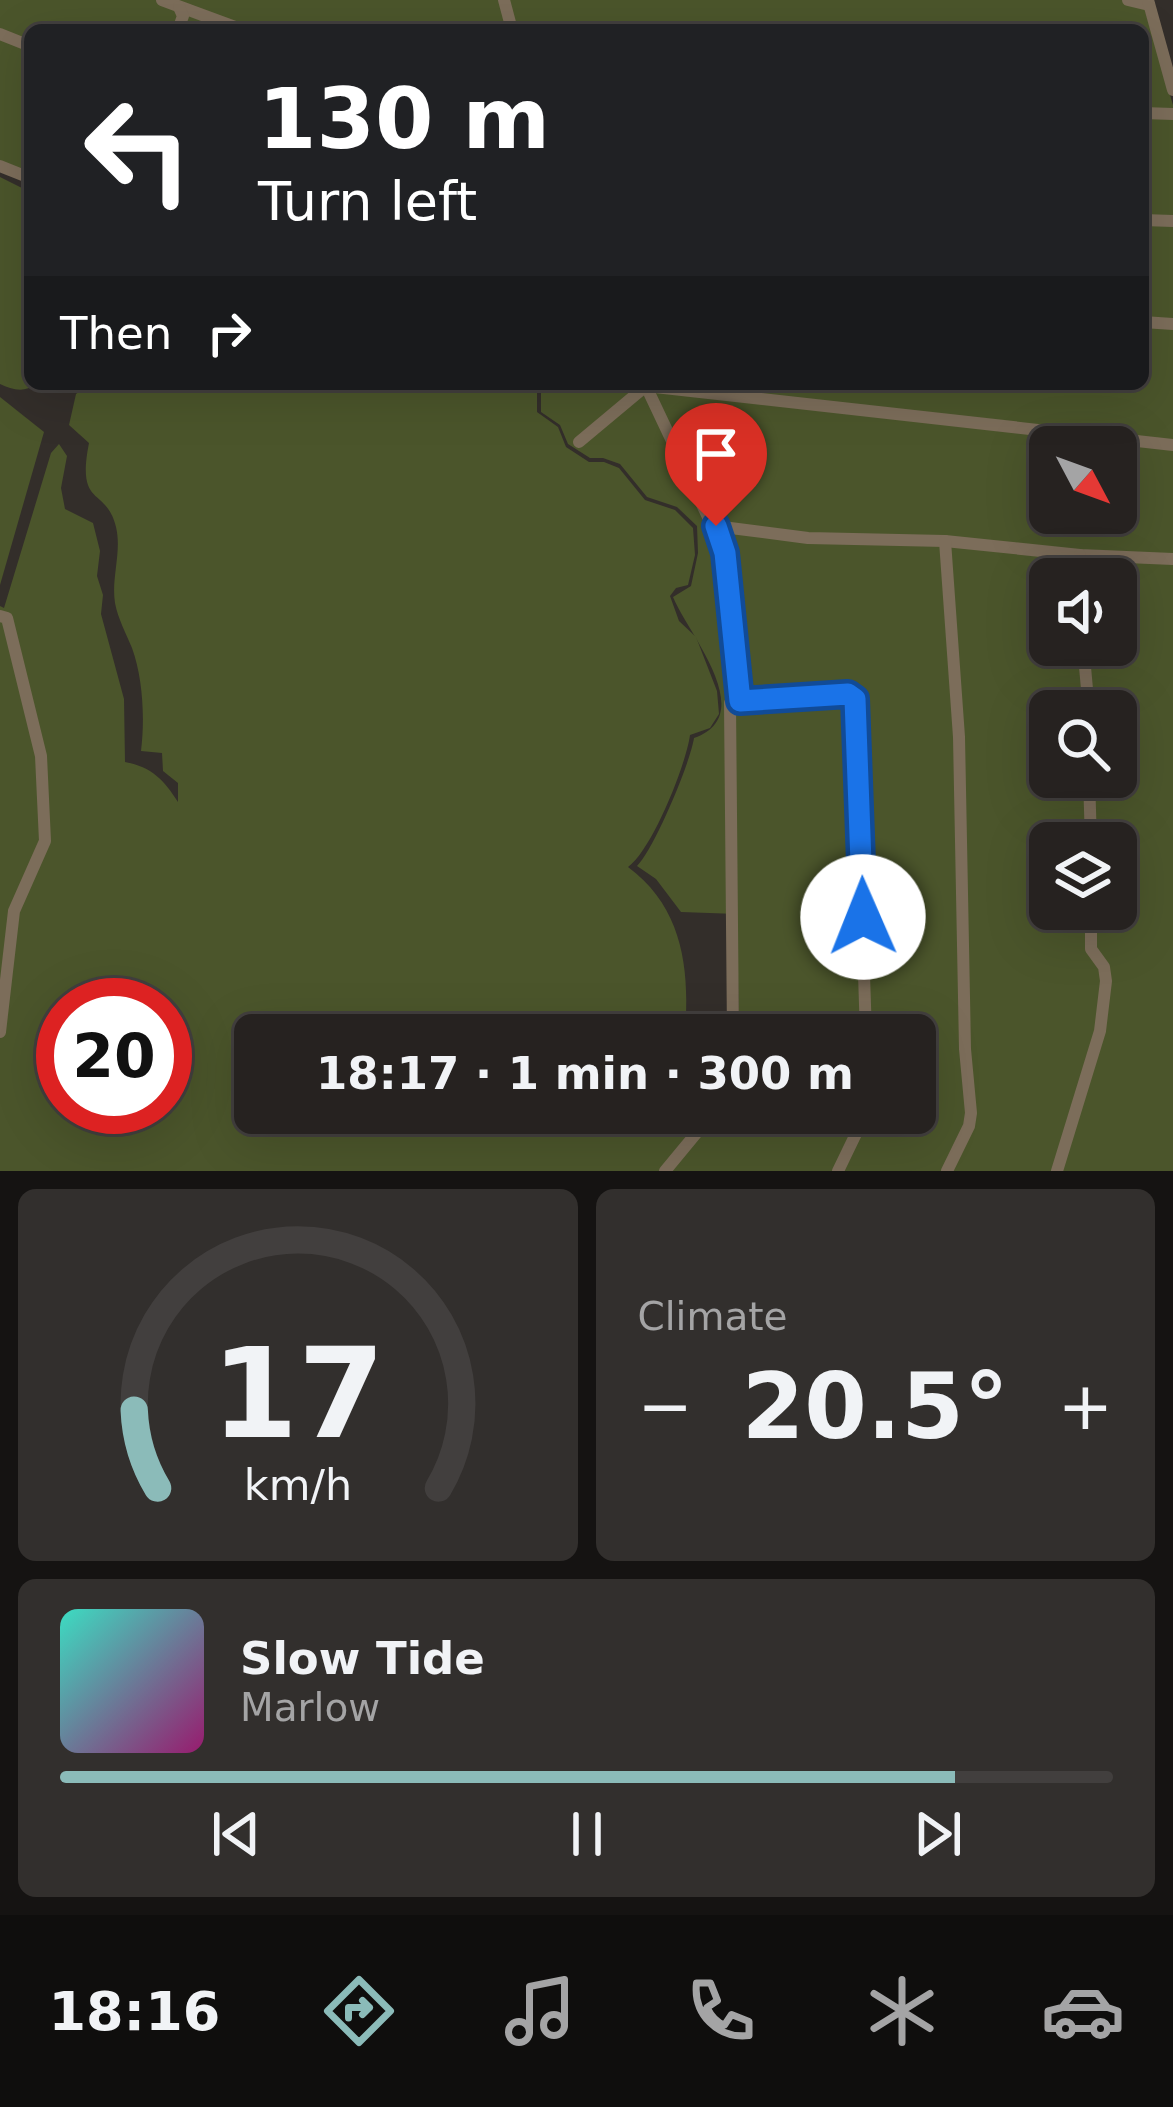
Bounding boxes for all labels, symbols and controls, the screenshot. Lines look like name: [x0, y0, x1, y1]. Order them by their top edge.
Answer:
text: 130 m: [258, 70, 550, 168]
icon: left: [60, 72, 216, 228]
text: Turn left: [258, 170, 477, 233]
icon: right: [196, 300, 262, 366]
text: Then: [60, 307, 172, 360]
pin: [665, 403, 767, 526]
icon: arrive: [683, 421, 749, 487]
north arrow: [1029, 426, 1137, 534]
map controls: [1029, 426, 1137, 930]
button: sound: [1029, 558, 1137, 666]
button: search: [1029, 690, 1137, 798]
button: layers: [1029, 822, 1137, 930]
position arrow: [800, 854, 926, 980]
speed limit sign: 20: [36, 978, 192, 1134]
text: 18:17 · 1 min · 300 m: [316, 1047, 854, 1100]
text: Climate: [638, 1294, 788, 1339]
text: 17: [211, 1321, 385, 1466]
text: 20.5°: [742, 1354, 1009, 1459]
text: −: [638, 1368, 693, 1445]
text: +: [1058, 1368, 1113, 1445]
text: km/h: [244, 1460, 352, 1510]
text: Slow Tide: [240, 1632, 485, 1685]
text: Marlow: [240, 1685, 380, 1730]
icon: previous: [203, 1801, 269, 1867]
icon: pause: [554, 1801, 620, 1867]
icon: next: [905, 1801, 971, 1867]
icon: directions: [317, 1969, 401, 2053]
icon: music: [498, 1969, 582, 2053]
icon: phone: [679, 1969, 763, 2053]
icon: climate: [860, 1969, 944, 2053]
icon: car: [1041, 1969, 1125, 2053]
text: 18:16: [48, 1980, 220, 2043]

